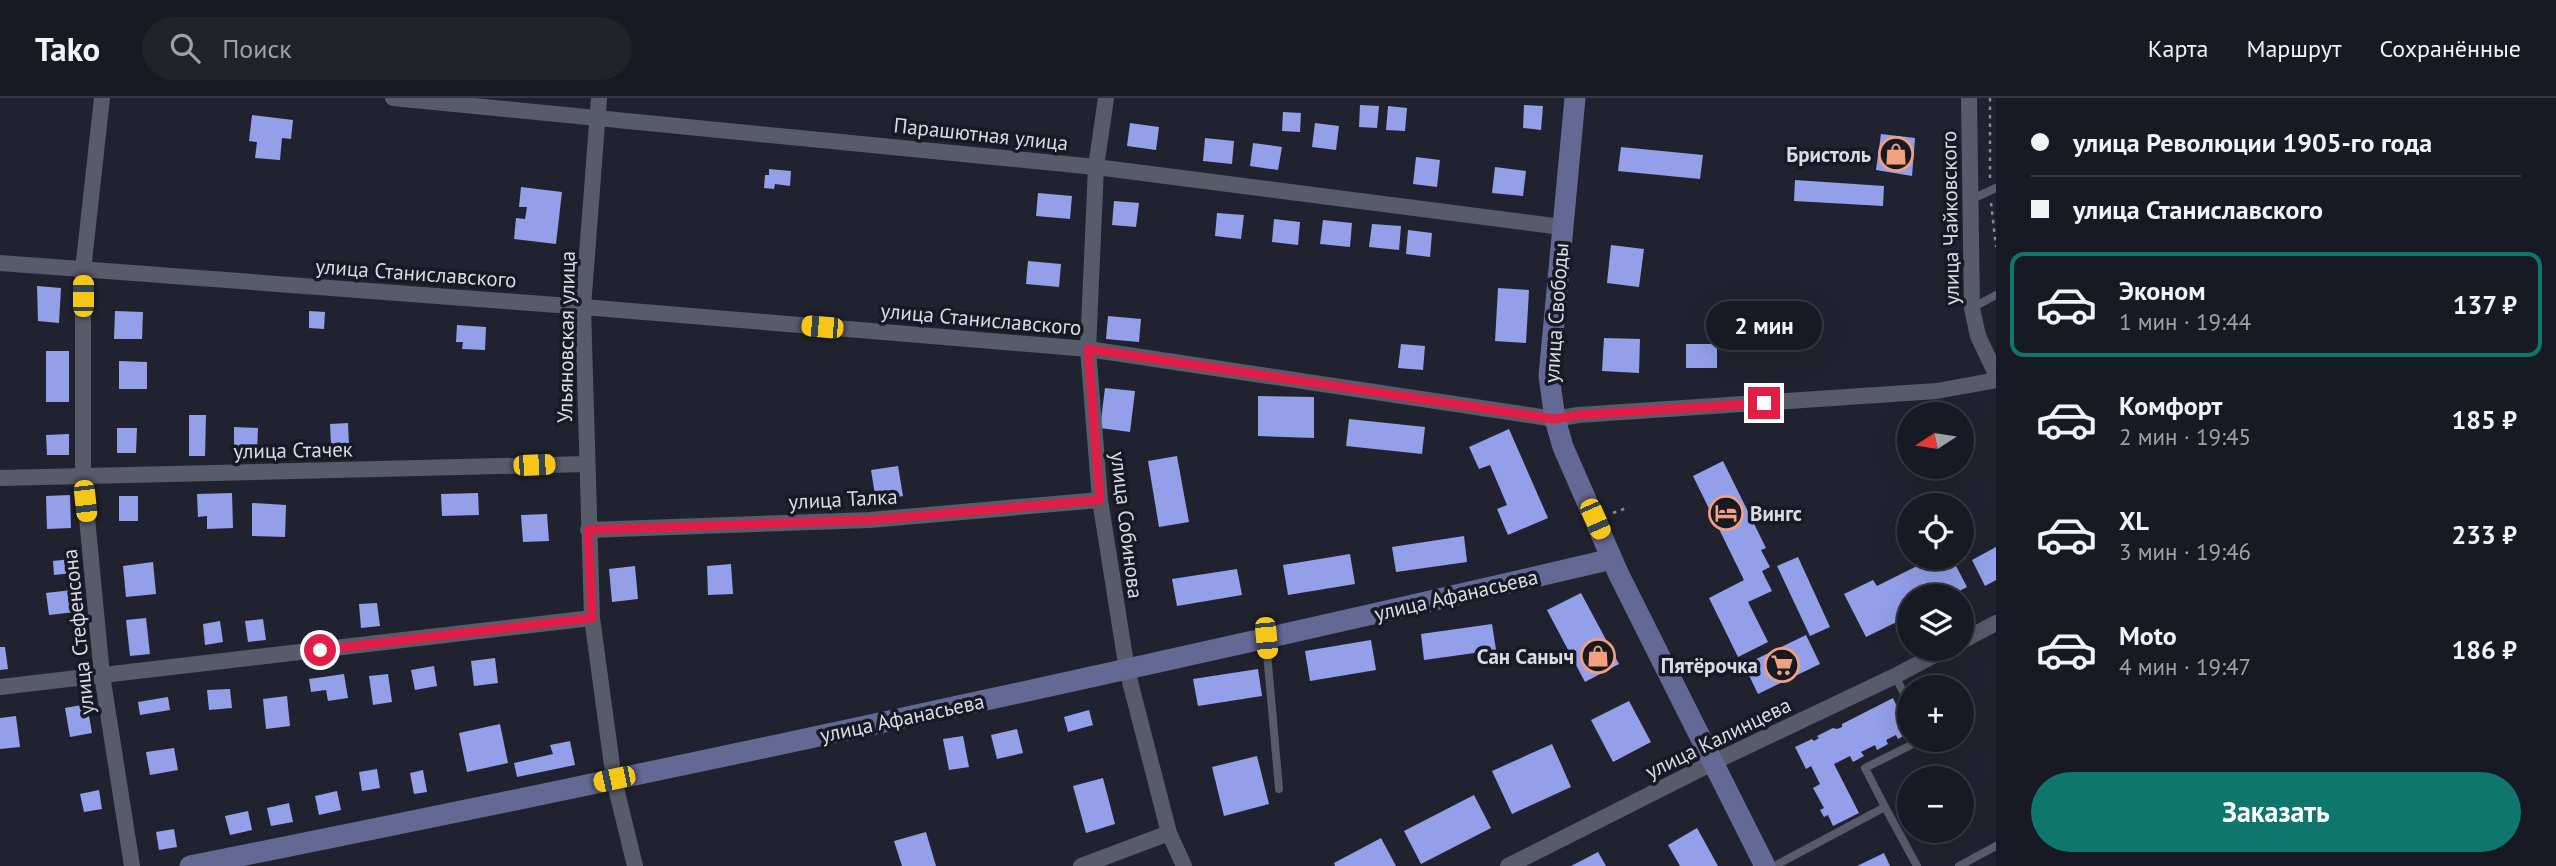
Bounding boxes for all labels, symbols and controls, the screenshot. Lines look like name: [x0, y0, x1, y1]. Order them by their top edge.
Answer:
search box: [142, 17, 632, 80]
text: Tako: [35, 27, 100, 70]
icon: search: [166, 29, 204, 67]
text: Поиск: [222, 32, 292, 65]
text: Карта: [2148, 33, 2208, 64]
text: Маршрут: [2246, 33, 2341, 64]
text: Сохранённые: [2379, 33, 2521, 64]
street label: Парашютная улица: [892, 111, 1070, 157]
text: улица Революции 1905-го года: [2073, 126, 2432, 159]
street label: улица Чайковского: [1935, 131, 1965, 305]
shop icon: Бристоль: [1877, 135, 1915, 173]
place label: Бристоль: [1786, 141, 1871, 168]
text: улица Станиславского: [2073, 193, 2323, 226]
street label: улица Свободы: [1538, 242, 1574, 384]
street label: Ульяновская улица: [551, 251, 581, 423]
street label: улица Станиславского: [315, 253, 517, 293]
icon: car: [2035, 273, 2098, 336]
text: Эконом: [2119, 274, 2206, 307]
car: [73, 275, 94, 317]
text: 137 ₽: [2453, 288, 2517, 321]
street label: улица Станиславского: [879, 297, 1083, 341]
callout: 2 мин: [1706, 302, 1822, 350]
text: 1 мин · 19:44: [2119, 307, 2251, 336]
text: 2 мин: [1734, 311, 1794, 340]
car: [801, 315, 844, 339]
route end: [1748, 387, 1780, 419]
icon: car: [2035, 388, 2098, 451]
text: Комфорт: [2119, 389, 2222, 422]
north arrow: [1897, 402, 1974, 480]
map controls: [1897, 402, 1974, 843]
text: 185 ₽: [2451, 403, 2517, 436]
text: 2 мин · 19:45: [2119, 422, 2251, 451]
street label: улица Стачек: [233, 435, 353, 465]
street label: улица Собинова: [1105, 450, 1149, 600]
car: [513, 454, 556, 476]
car: [73, 479, 98, 523]
street label: улица Талка: [788, 483, 898, 515]
button: locate: [1897, 493, 1974, 570]
hotel icon: Вингс: [1707, 494, 1745, 532]
car: [1577, 496, 1614, 542]
place label: Вингс: [1750, 500, 1802, 527]
icon: car: [2035, 503, 2098, 566]
text: XL: [2119, 504, 2149, 537]
text: 233 ₽: [2451, 518, 2517, 551]
text: 3 мин · 19:46: [2119, 537, 2251, 566]
street label: улица Стефенсона: [56, 548, 100, 716]
street label: улица Афанасьева: [1371, 563, 1541, 627]
button: layers: [1897, 584, 1974, 661]
car: [1254, 616, 1279, 660]
icon: car: [2035, 618, 2098, 681]
text: Moto: [2119, 619, 2177, 652]
text: 186 ₽: [2451, 633, 2517, 666]
route start: [304, 634, 336, 666]
shop icon: Сан Саныч: [1579, 637, 1617, 675]
place label: Сан Саныч: [1477, 643, 1574, 670]
supermarket icon: Пятёрочка: [1763, 646, 1801, 684]
place label: Пятёрочка: [1661, 652, 1758, 679]
text: 4 мин · 19:47: [2119, 652, 2251, 681]
button: +: [1897, 675, 1974, 752]
street label: улица Афанасьева: [817, 687, 987, 749]
street label: улица Калинцева: [1641, 691, 1795, 785]
car: [592, 764, 637, 794]
button: −: [1897, 766, 1974, 843]
button: Заказать: [2031, 772, 2521, 852]

